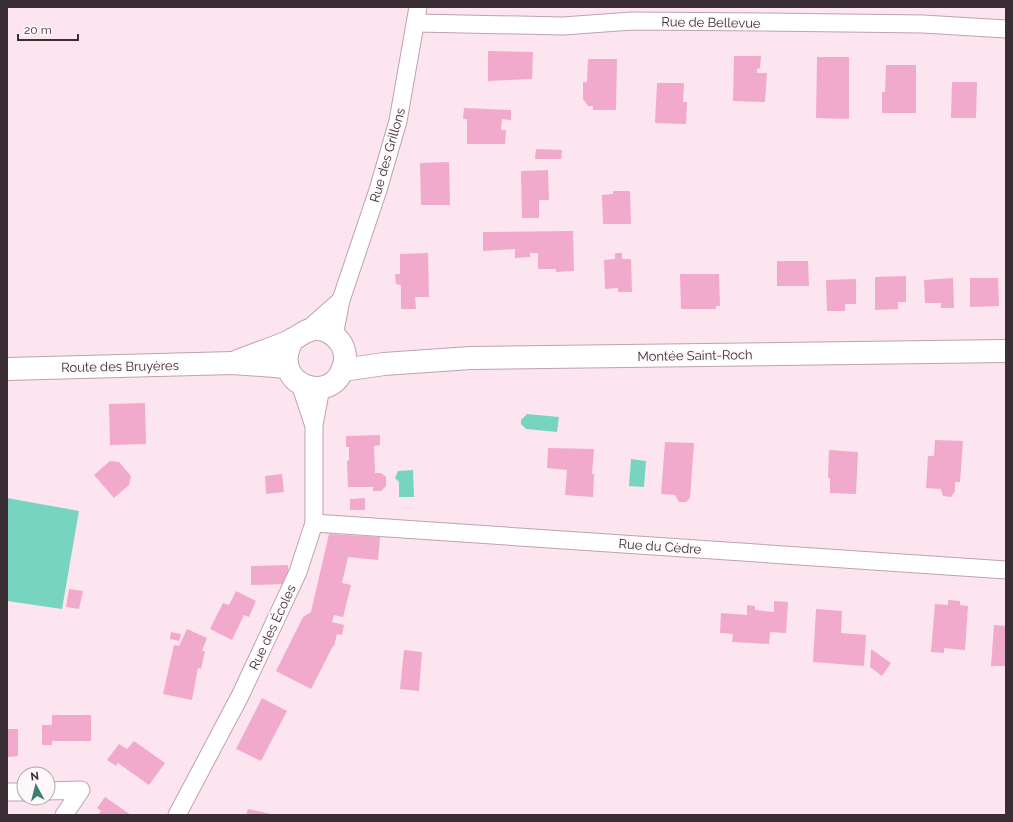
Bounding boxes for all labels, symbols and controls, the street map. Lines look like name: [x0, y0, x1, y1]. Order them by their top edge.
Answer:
street label: Rue de Bellevue: [661, 14, 761, 31]
scale bar: [18, 16, 78, 42]
text: 20 m: [24, 23, 52, 37]
street label: Rue des Grillons: [367, 106, 408, 204]
street label: Montée Saint-Roch: [637, 347, 753, 364]
street label: Route des Bruyères: [61, 358, 179, 375]
street label: Rue du Cèdre: [618, 536, 702, 557]
street label: Rue des Écoles: [246, 582, 299, 672]
north arrow: [16, 766, 56, 806]
text: N: [30, 770, 40, 784]

